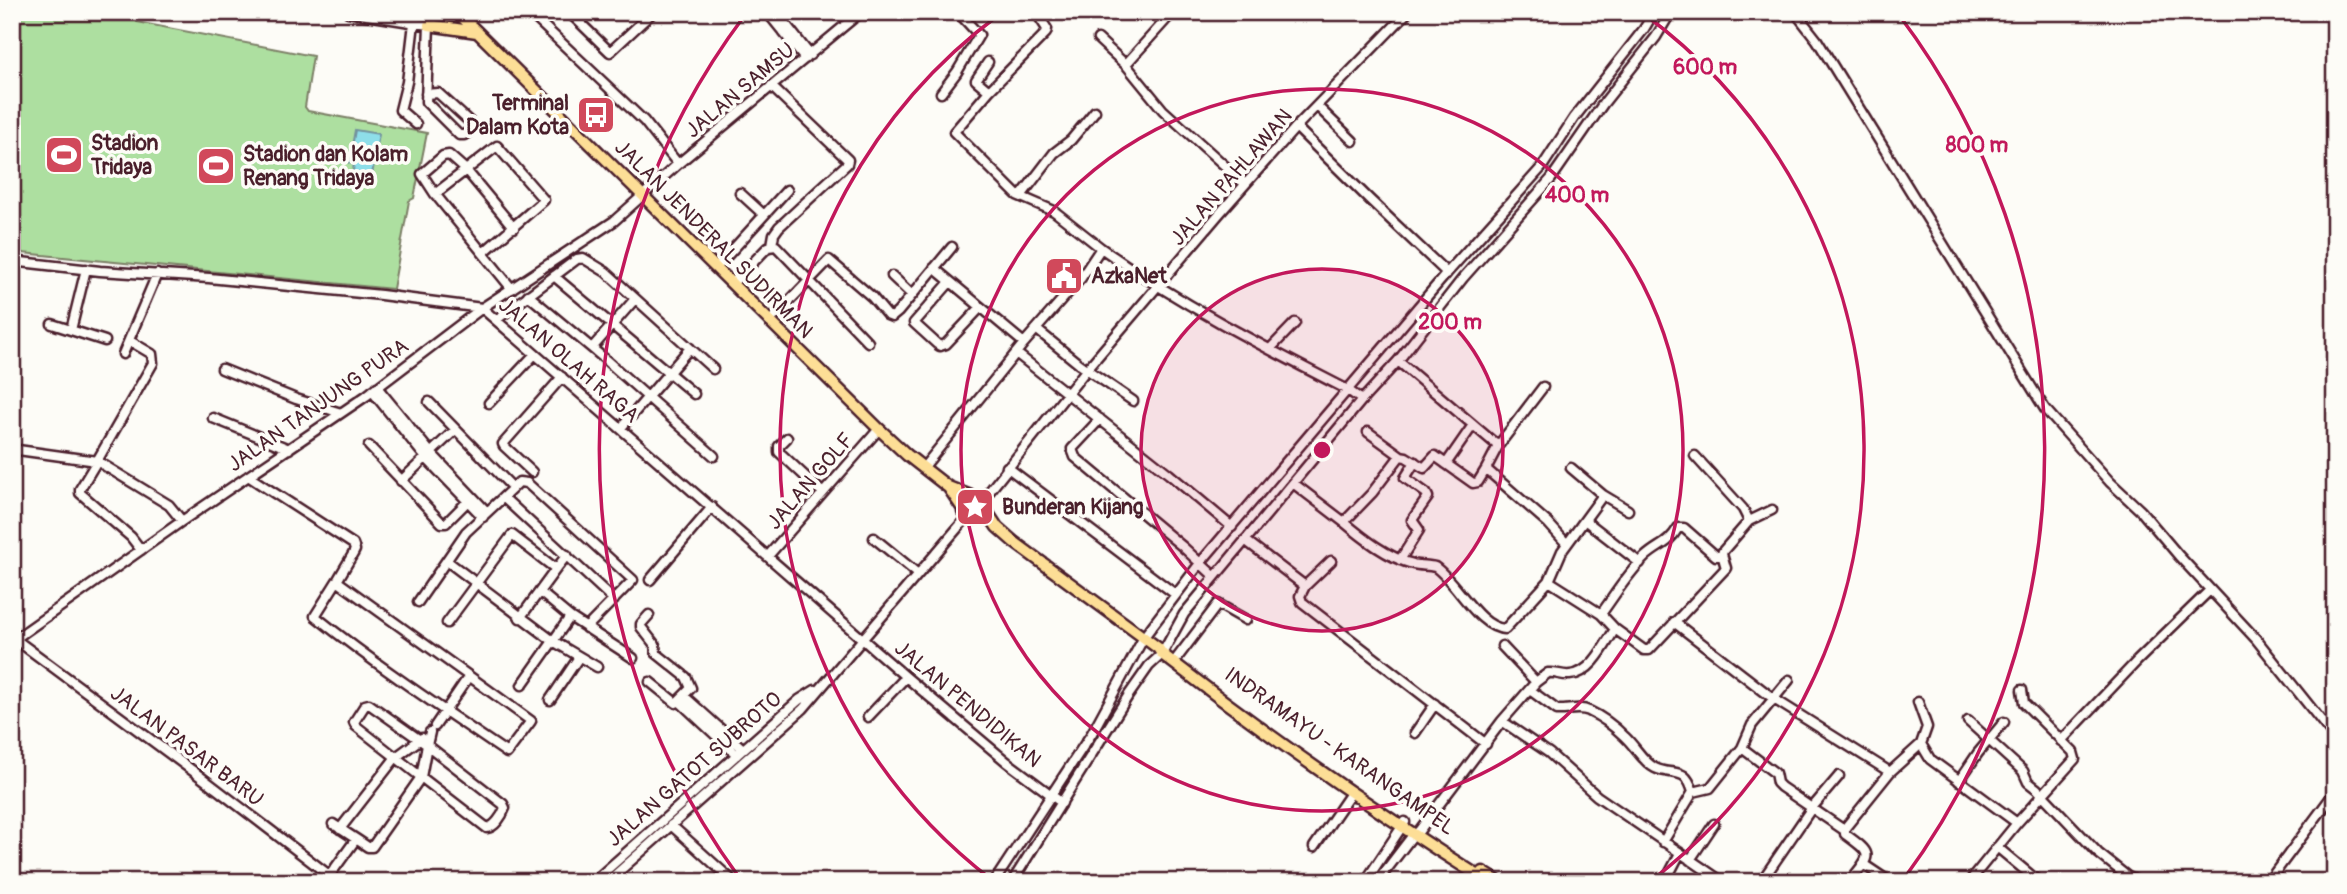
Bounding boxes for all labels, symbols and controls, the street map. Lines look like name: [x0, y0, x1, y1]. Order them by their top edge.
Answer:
street label: JALAN SAMSU: [680, 37, 801, 144]
text: 600 m: [1673, 54, 1737, 81]
place label: Terminal Dalam Kota: [466, 90, 569, 141]
bus stop icon: Terminal Dalam Kota: [575, 94, 617, 136]
street label: JALAN PAHLAWAN: [1164, 103, 1298, 251]
place label: Stadion Tridaya: [90, 130, 159, 181]
text: 800 m: [1946, 132, 2009, 159]
sports icon: Stadion Tridaya: [43, 134, 85, 176]
street label: JALAN JENDERAL SUDIRMAN: [609, 134, 819, 344]
place label: Stadion dan Kolam Renang Tridaya: [243, 141, 409, 192]
sports icon: Stadion dan Kolam Renang Tridaya: [195, 145, 237, 187]
text: 400 m: [1545, 182, 1609, 209]
public building icon: AzkaNet: [1043, 255, 1085, 297]
place label: AzkaNet: [1091, 263, 1167, 290]
street label: JALAN OLAH RAGA: [493, 292, 645, 429]
text: 200 m: [1418, 309, 1482, 336]
street label: JALAN TANJUNG PURA: [223, 333, 414, 478]
street label: JALAN GOLF: [761, 427, 860, 535]
centre of rings: [1310, 438, 1334, 462]
place icon: Bunderan Kijang: [954, 486, 996, 528]
place label: Bunderan Kijang: [1002, 494, 1144, 521]
street label: JALAN PENDIDIKAN: [889, 635, 1047, 774]
street label: INDRAMAYU - KARANGAMPEL: [1219, 661, 1460, 841]
street label: JALAN PASAR BARU: [105, 680, 269, 813]
street label: JALAN GATOT SUBROTO: [601, 686, 788, 853]

